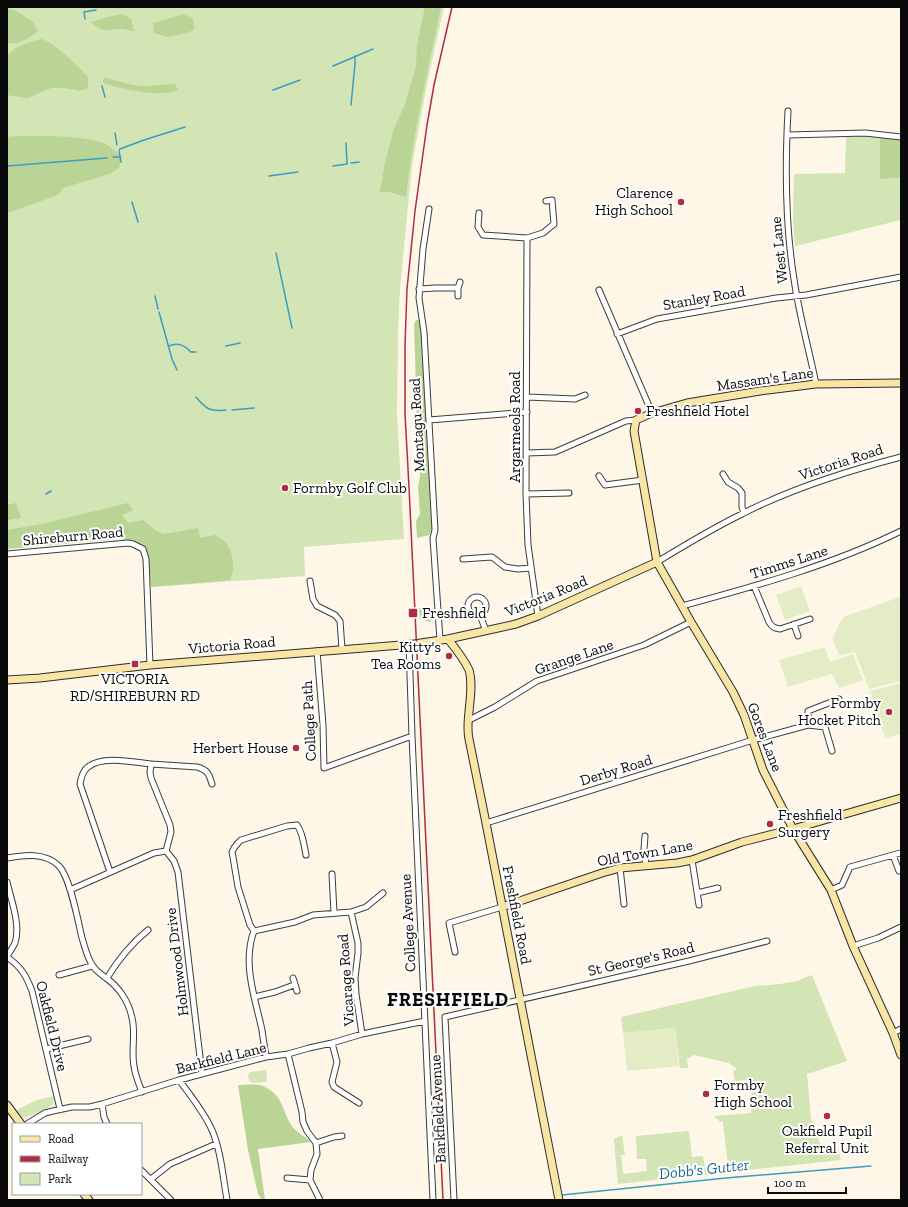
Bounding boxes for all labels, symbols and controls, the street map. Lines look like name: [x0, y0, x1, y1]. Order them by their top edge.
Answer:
place label: Clarence High School: [595, 184, 673, 219]
marker: Clarence High School: [676, 197, 686, 207]
street label: West Lane: [767, 216, 791, 284]
street label: Stanley Road: [661, 282, 747, 314]
street label: Massam's Lane: [716, 363, 814, 395]
street label: Argarmeols Road: [506, 370, 524, 483]
street label: Montagu Road: [406, 377, 428, 473]
place label: Freshfield Hotel: [646, 402, 749, 420]
marker: Freshfield Hotel: [633, 406, 643, 416]
street label: Victoria Road: [796, 440, 886, 484]
place label: Formby Golf Club: [293, 479, 407, 497]
marker: Formby Golf Club: [280, 483, 290, 493]
street label: Shireburn Road: [22, 523, 125, 549]
street label: Timms Lane: [748, 541, 830, 583]
street label: Victoria Road: [501, 571, 591, 621]
place label: Freshfield: [422, 604, 487, 622]
marker: Freshfield: [407, 607, 419, 619]
street label: Victoria Road: [187, 632, 277, 658]
street label: Grange Lane: [532, 635, 616, 679]
place label: Kitty's Tea Rooms: [371, 638, 441, 673]
marker: Kitty's Tea Rooms: [444, 651, 454, 661]
marker: VICTORIA RD/SHIREBURN RD: [130, 659, 140, 669]
place label: VICTORIA RD/SHIREBURN RD: [70, 670, 200, 705]
street label: College Path: [298, 680, 320, 762]
place label: Formby Hocket Pitch: [798, 694, 882, 729]
street label: Gores Lane: [744, 700, 786, 774]
marker: Formby Hocket Pitch: [884, 707, 894, 717]
place label: Herbert House: [193, 739, 288, 757]
marker: Herbert House: [291, 743, 301, 753]
street label: Derby Road: [578, 750, 655, 790]
place label: Freshfield Surgery: [778, 806, 843, 841]
marker: Freshfield Surgery: [765, 819, 775, 829]
street label: Old Town Lane: [596, 836, 694, 870]
street label: Freshfield Road: [499, 864, 536, 967]
street label: College Avenue: [396, 874, 420, 972]
street label: Holmwood Drive: [161, 907, 193, 1017]
street label: Vicarage Road: [334, 933, 358, 1028]
street label: St George's Road: [586, 938, 697, 980]
street label: Oakfield Drive: [32, 979, 72, 1073]
district label: FRESHFIELD: [387, 988, 509, 1011]
street label: Barkfield Lane: [174, 1038, 268, 1078]
street label: Barkfield Avenue: [426, 1054, 450, 1164]
place label: Formby High School: [714, 1076, 792, 1111]
marker: Formby High School: [701, 1089, 711, 1099]
marker: Oakfield Pupil Referral Unit: [822, 1111, 832, 1121]
place label: Oakfield Pupil Referral Unit: [782, 1122, 872, 1157]
legend: [12, 1123, 142, 1195]
text: Road: [48, 1132, 74, 1146]
text: Railway: [48, 1152, 89, 1166]
water label: Dobb's Gutter: [658, 1155, 750, 1183]
scale bar: [768, 1169, 846, 1195]
text: Park: [48, 1172, 73, 1186]
text: 100 m: [774, 1176, 806, 1190]

